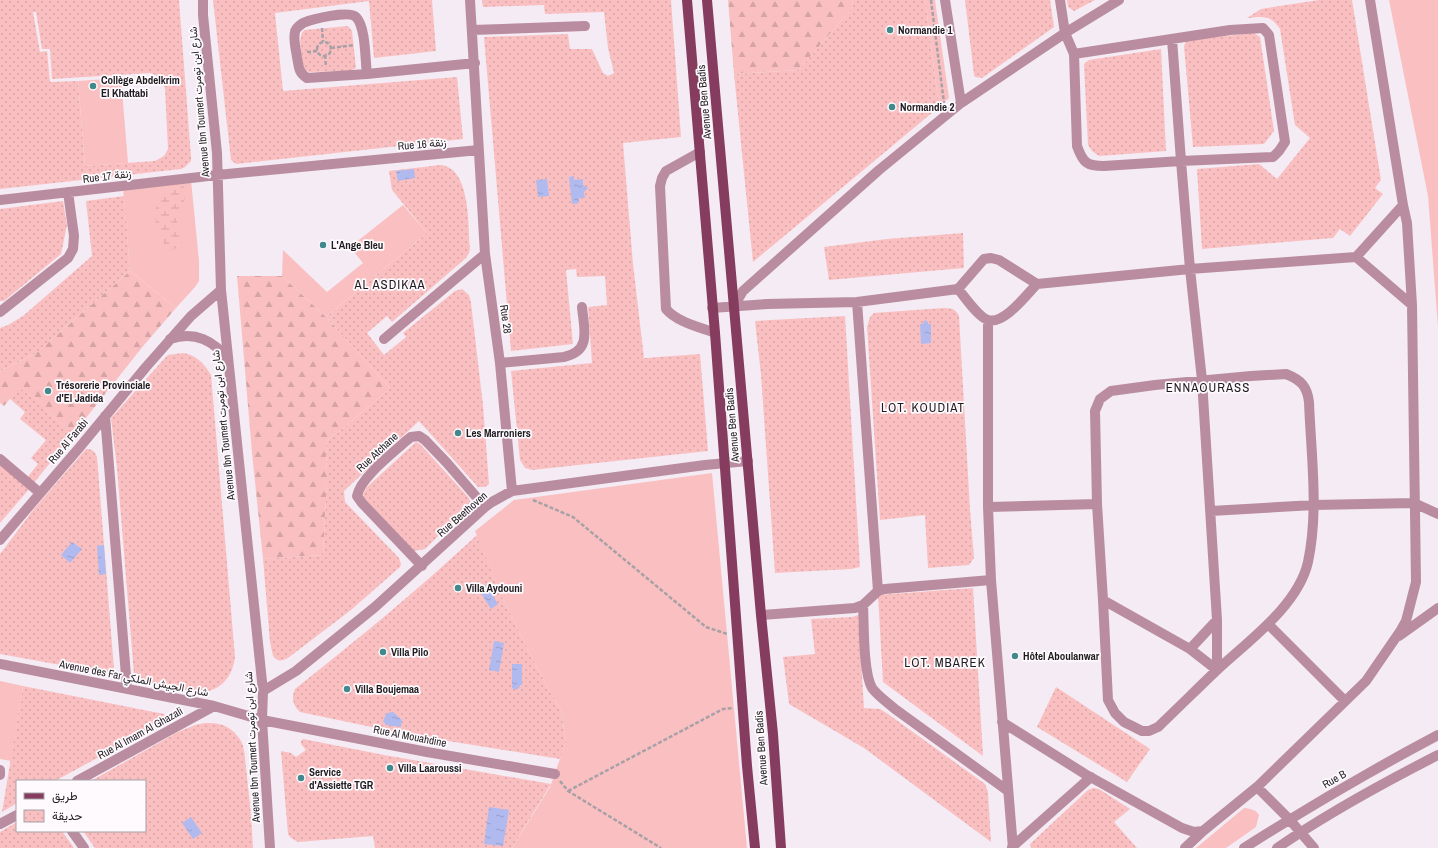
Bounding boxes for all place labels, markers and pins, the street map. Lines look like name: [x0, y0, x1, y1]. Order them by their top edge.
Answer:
place label: Normandie 1: [898, 23, 953, 37]
marker: Normandie 1: [885, 25, 895, 35]
place label: Collège Abdelkrim El Khattabi: [101, 73, 180, 100]
marker: Collège Abdelkrim El Khattabi: [88, 81, 98, 91]
place label: Normandie 2: [900, 100, 955, 114]
marker: Normandie 2: [887, 102, 897, 112]
place label: L'Ange Bleu: [331, 238, 383, 252]
marker: L'Ange Bleu: [318, 240, 328, 250]
place label: Trésorerie Provinciale d'El Jadida: [56, 378, 150, 405]
marker: Trésorerie Provinciale d'El Jadida: [43, 386, 53, 396]
place label: Les Marroniers: [466, 426, 531, 440]
marker: Les Marroniers: [453, 428, 463, 438]
place label: Villa Aydouni: [466, 581, 522, 595]
marker: Villa Aydouni: [453, 583, 463, 593]
place label: Villa Pilo: [391, 645, 429, 659]
marker: Villa Pilo: [378, 647, 388, 657]
place label: Hôtel Aboulanwar: [1023, 649, 1100, 663]
marker: Hôtel Aboulanwar: [1010, 651, 1020, 661]
place label: Villa Boujemaa: [355, 682, 419, 696]
marker: Villa Boujemaa: [342, 684, 352, 694]
place label: Villa Laaroussi: [398, 761, 462, 775]
marker: Villa Laaroussi: [385, 763, 395, 773]
place label: Service d'Assiette TGR: [309, 765, 374, 792]
marker: Service d'Assiette TGR: [296, 773, 306, 783]

